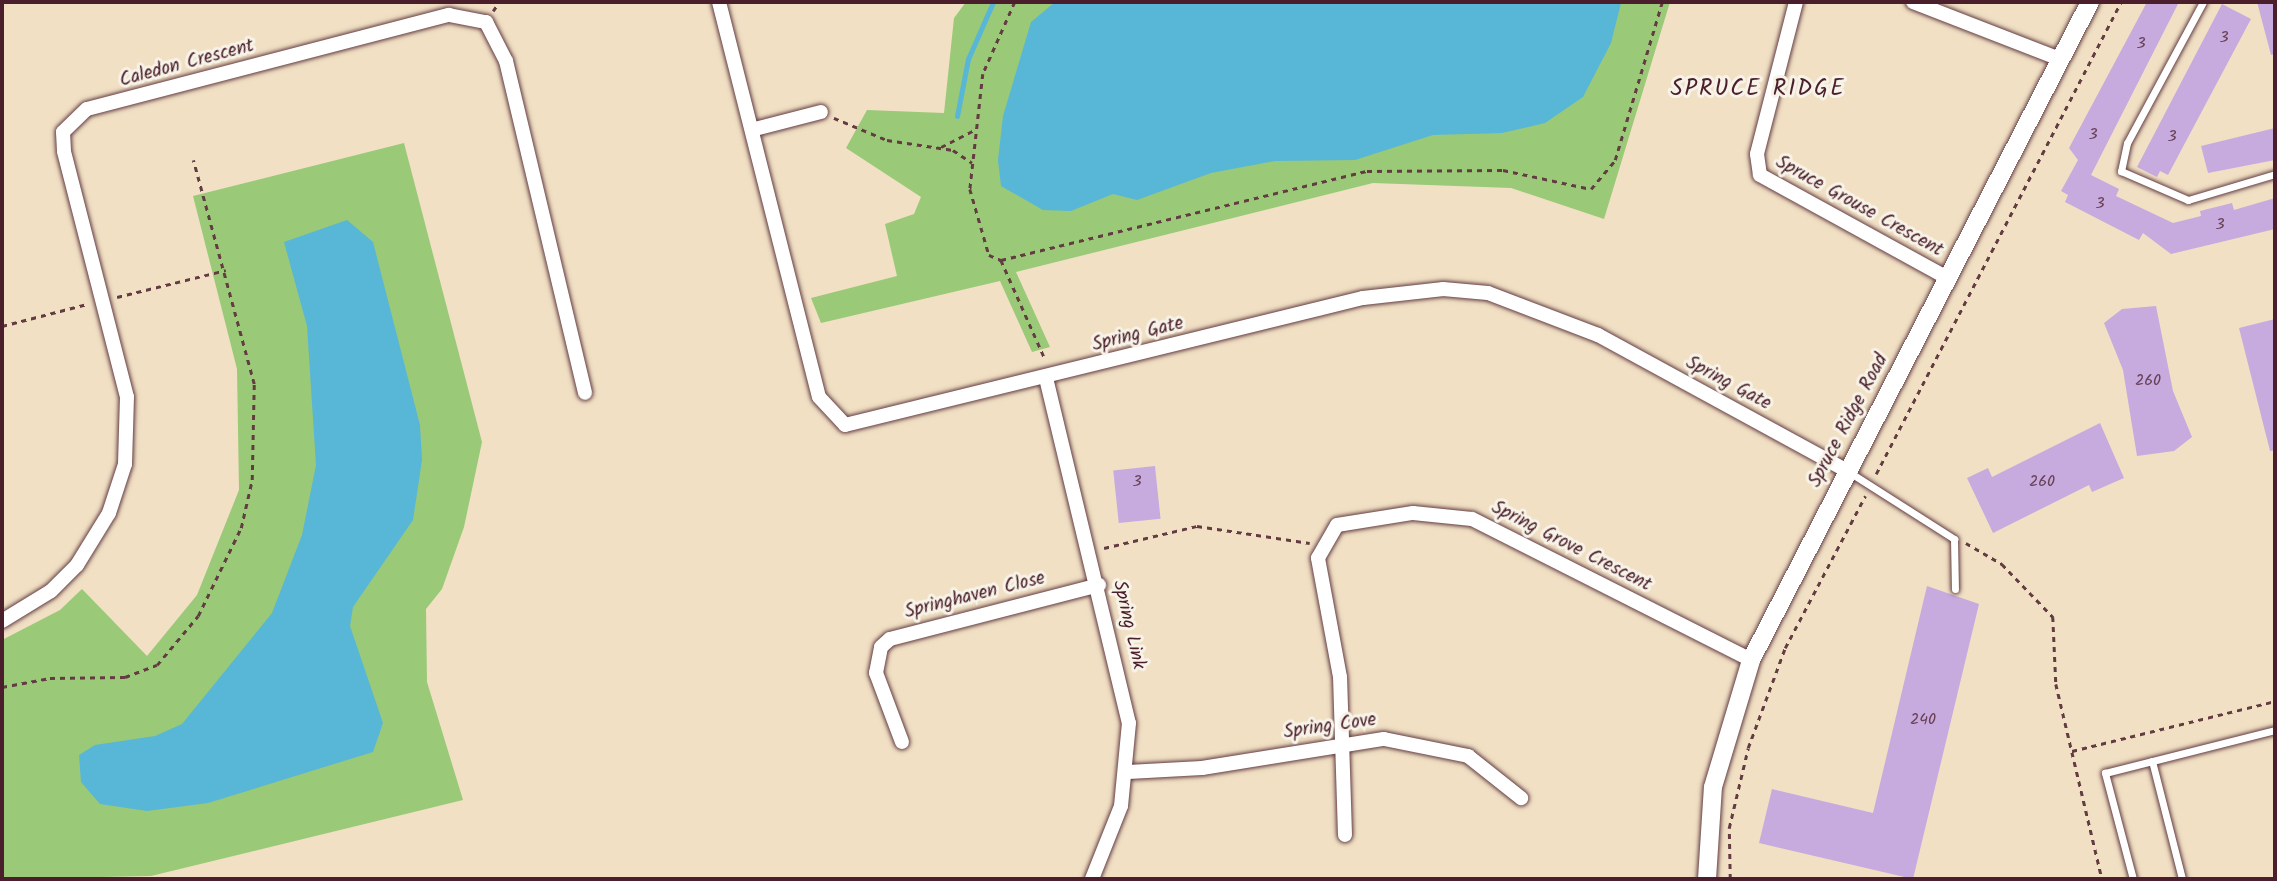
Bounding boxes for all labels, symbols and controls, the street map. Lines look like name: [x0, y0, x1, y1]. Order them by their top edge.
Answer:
house number: 3: [2219, 28, 2229, 48]
house number: 3: [2136, 34, 2146, 54]
street label: Caledon Crescent: [117, 35, 257, 93]
district label: SPRUCE RIDGE: [1672, 75, 1844, 103]
house number: 3: [2088, 125, 2098, 145]
house number: 3: [2167, 127, 2177, 147]
street label: Spruce Grouse Crescent: [1771, 151, 1947, 263]
house number: 3: [2095, 194, 2105, 214]
house number: 3: [2215, 215, 2225, 235]
street label: Spring Gate: [1090, 313, 1186, 357]
street label: Spruce Ridge Road: [1804, 350, 1894, 492]
street label: Spring Gate: [1682, 352, 1774, 416]
house number: 260: [2135, 371, 2161, 391]
house number: 3: [1132, 472, 1142, 492]
house number: 260: [2029, 472, 2055, 492]
street label: Spring Grove Crescent: [1487, 497, 1655, 597]
street label: Springhaven Close: [902, 568, 1048, 624]
street label: Spring Link: [1107, 578, 1149, 672]
street label: Spring Cove: [1282, 709, 1378, 745]
house number: 240: [1910, 710, 1936, 730]

